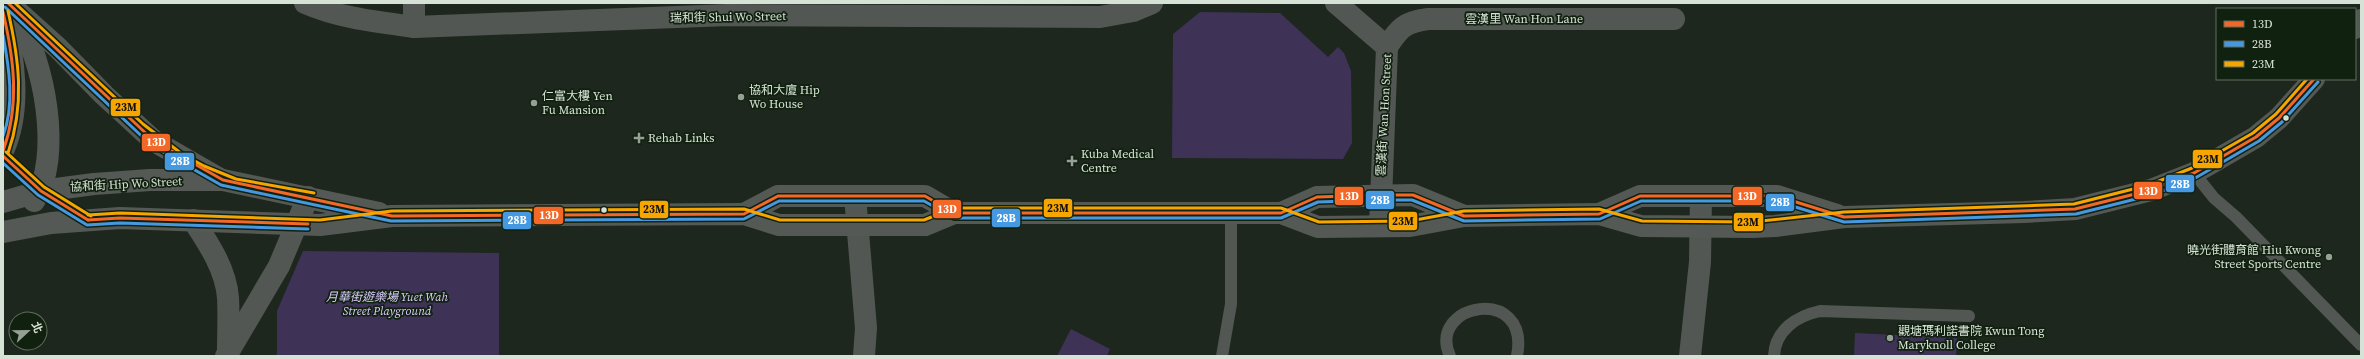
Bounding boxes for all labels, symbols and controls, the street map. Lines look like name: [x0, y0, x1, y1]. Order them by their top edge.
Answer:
street label: 瑞和街 Shui Wo Street: [670, 8, 786, 26]
legend: [2216, 8, 2356, 80]
street label: 雲漢里 Wan Hon Lane: [1465, 11, 1583, 27]
text: 13D: [2252, 16, 2273, 32]
text: 28B: [2252, 36, 2272, 52]
street label: 雲漢街 Wan Hon Street: [1373, 53, 1395, 177]
text: 23M: [2252, 56, 2275, 72]
place label: 協和大廈 Hip Wo House: [749, 82, 820, 112]
place label: 仁富大樓 Yen Fu Mansion: [542, 88, 613, 118]
marker: 協和大廈 Hip Wo House: [736, 92, 746, 102]
line badge: 23M: [110, 98, 141, 117]
marker: 仁富大樓 Yen Fu Mansion: [529, 98, 539, 108]
text: 23M: [115, 100, 137, 115]
unlabelled marker: [2281, 113, 2291, 123]
place label: Rehab Links: [648, 130, 714, 146]
marker: Rehab Links: [633, 132, 645, 144]
line badge: 13D: [141, 133, 171, 152]
text: 13D: [146, 135, 166, 150]
place label: Kuba Medical Centre: [1081, 146, 1155, 176]
line badge: 23M: [2192, 149, 2223, 169]
line badge: 28B: [164, 152, 195, 171]
text: 23M: [2197, 152, 2219, 167]
text: 28B: [170, 154, 190, 169]
marker: Kuba Medical Centre: [1066, 155, 1078, 167]
street label: 協和街 Hip Wo Street: [70, 173, 183, 195]
line badge: 28B: [2165, 174, 2195, 193]
text: 28B: [2170, 177, 2190, 192]
line badge: 13D: [2133, 181, 2163, 200]
text: 13D: [2138, 184, 2158, 199]
line badge: 13D: [1334, 186, 1364, 206]
line badge: 13D: [1732, 186, 1763, 206]
text: 13D: [1339, 189, 1359, 204]
text: 13D: [1737, 189, 1757, 204]
line badge: 28B: [1365, 190, 1395, 210]
text: 28B: [1370, 193, 1390, 208]
line badge: 28B: [1765, 193, 1795, 212]
text: 28B: [1770, 195, 1790, 210]
line badge: 23M: [1043, 198, 1073, 218]
line badge: 13D: [932, 199, 962, 219]
line badge: 23M: [639, 200, 669, 219]
text: 23M: [1047, 201, 1069, 216]
text: 23M: [643, 202, 665, 217]
text: 13D: [937, 202, 957, 217]
unlabelled marker: [599, 205, 609, 215]
line badge: 13D: [533, 206, 564, 225]
text: 13D: [539, 208, 559, 223]
line badge: 28B: [991, 208, 1021, 228]
line badge: 28B: [502, 211, 532, 230]
text: 28B: [996, 211, 1016, 226]
line badge: 23M: [1388, 211, 1418, 231]
line badge: 23M: [1733, 212, 1764, 232]
text: 28B: [507, 213, 527, 228]
text: 23M: [1392, 214, 1414, 229]
text: 23M: [1737, 215, 1759, 230]
place label: 曉光街體育館 Hiu Kwong Street Sports Centre: [2187, 242, 2321, 272]
marker: 曉光街體育館 Hiu Kwong Street Sports Centre: [2324, 252, 2334, 262]
park label: 月華街遊樂場 Yuet Wah Street Playground: [326, 289, 448, 319]
north arrow: [8, 311, 48, 351]
text: 北: [28, 320, 46, 335]
place label: 觀塘瑪利諾書院 Kwun Tong Maryknoll College: [1898, 323, 2045, 353]
marker: 觀塘瑪利諾書院 Kwun Tong Maryknoll College: [1885, 333, 1895, 343]

